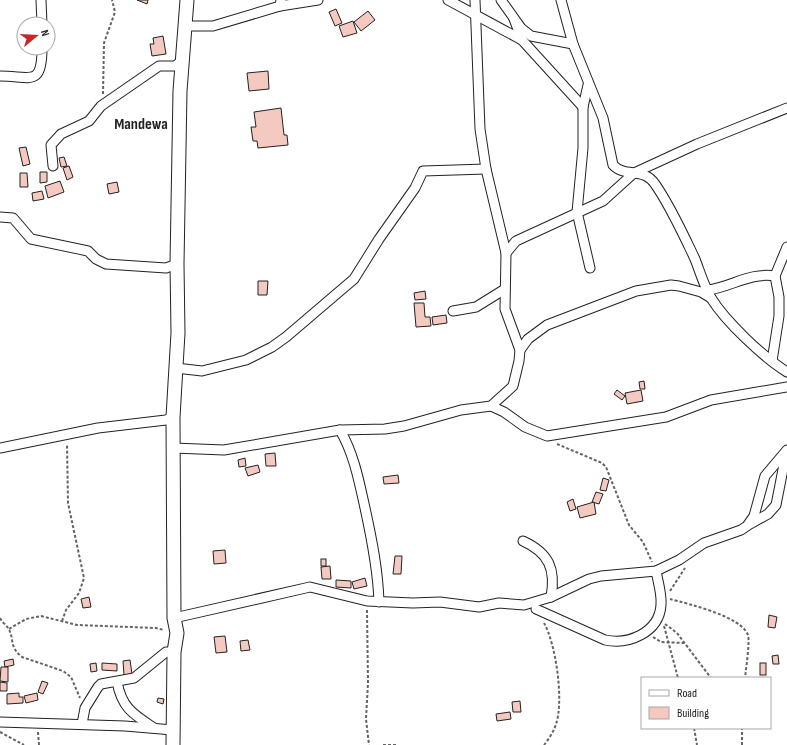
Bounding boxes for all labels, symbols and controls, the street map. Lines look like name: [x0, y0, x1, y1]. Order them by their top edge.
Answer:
north arrow: [16, 16, 56, 56]
text: N: [38, 28, 52, 38]
district label: Mandewa: [114, 115, 168, 134]
legend: [641, 677, 771, 729]
text: Road: [677, 686, 697, 701]
text: Building: [677, 706, 709, 721]

